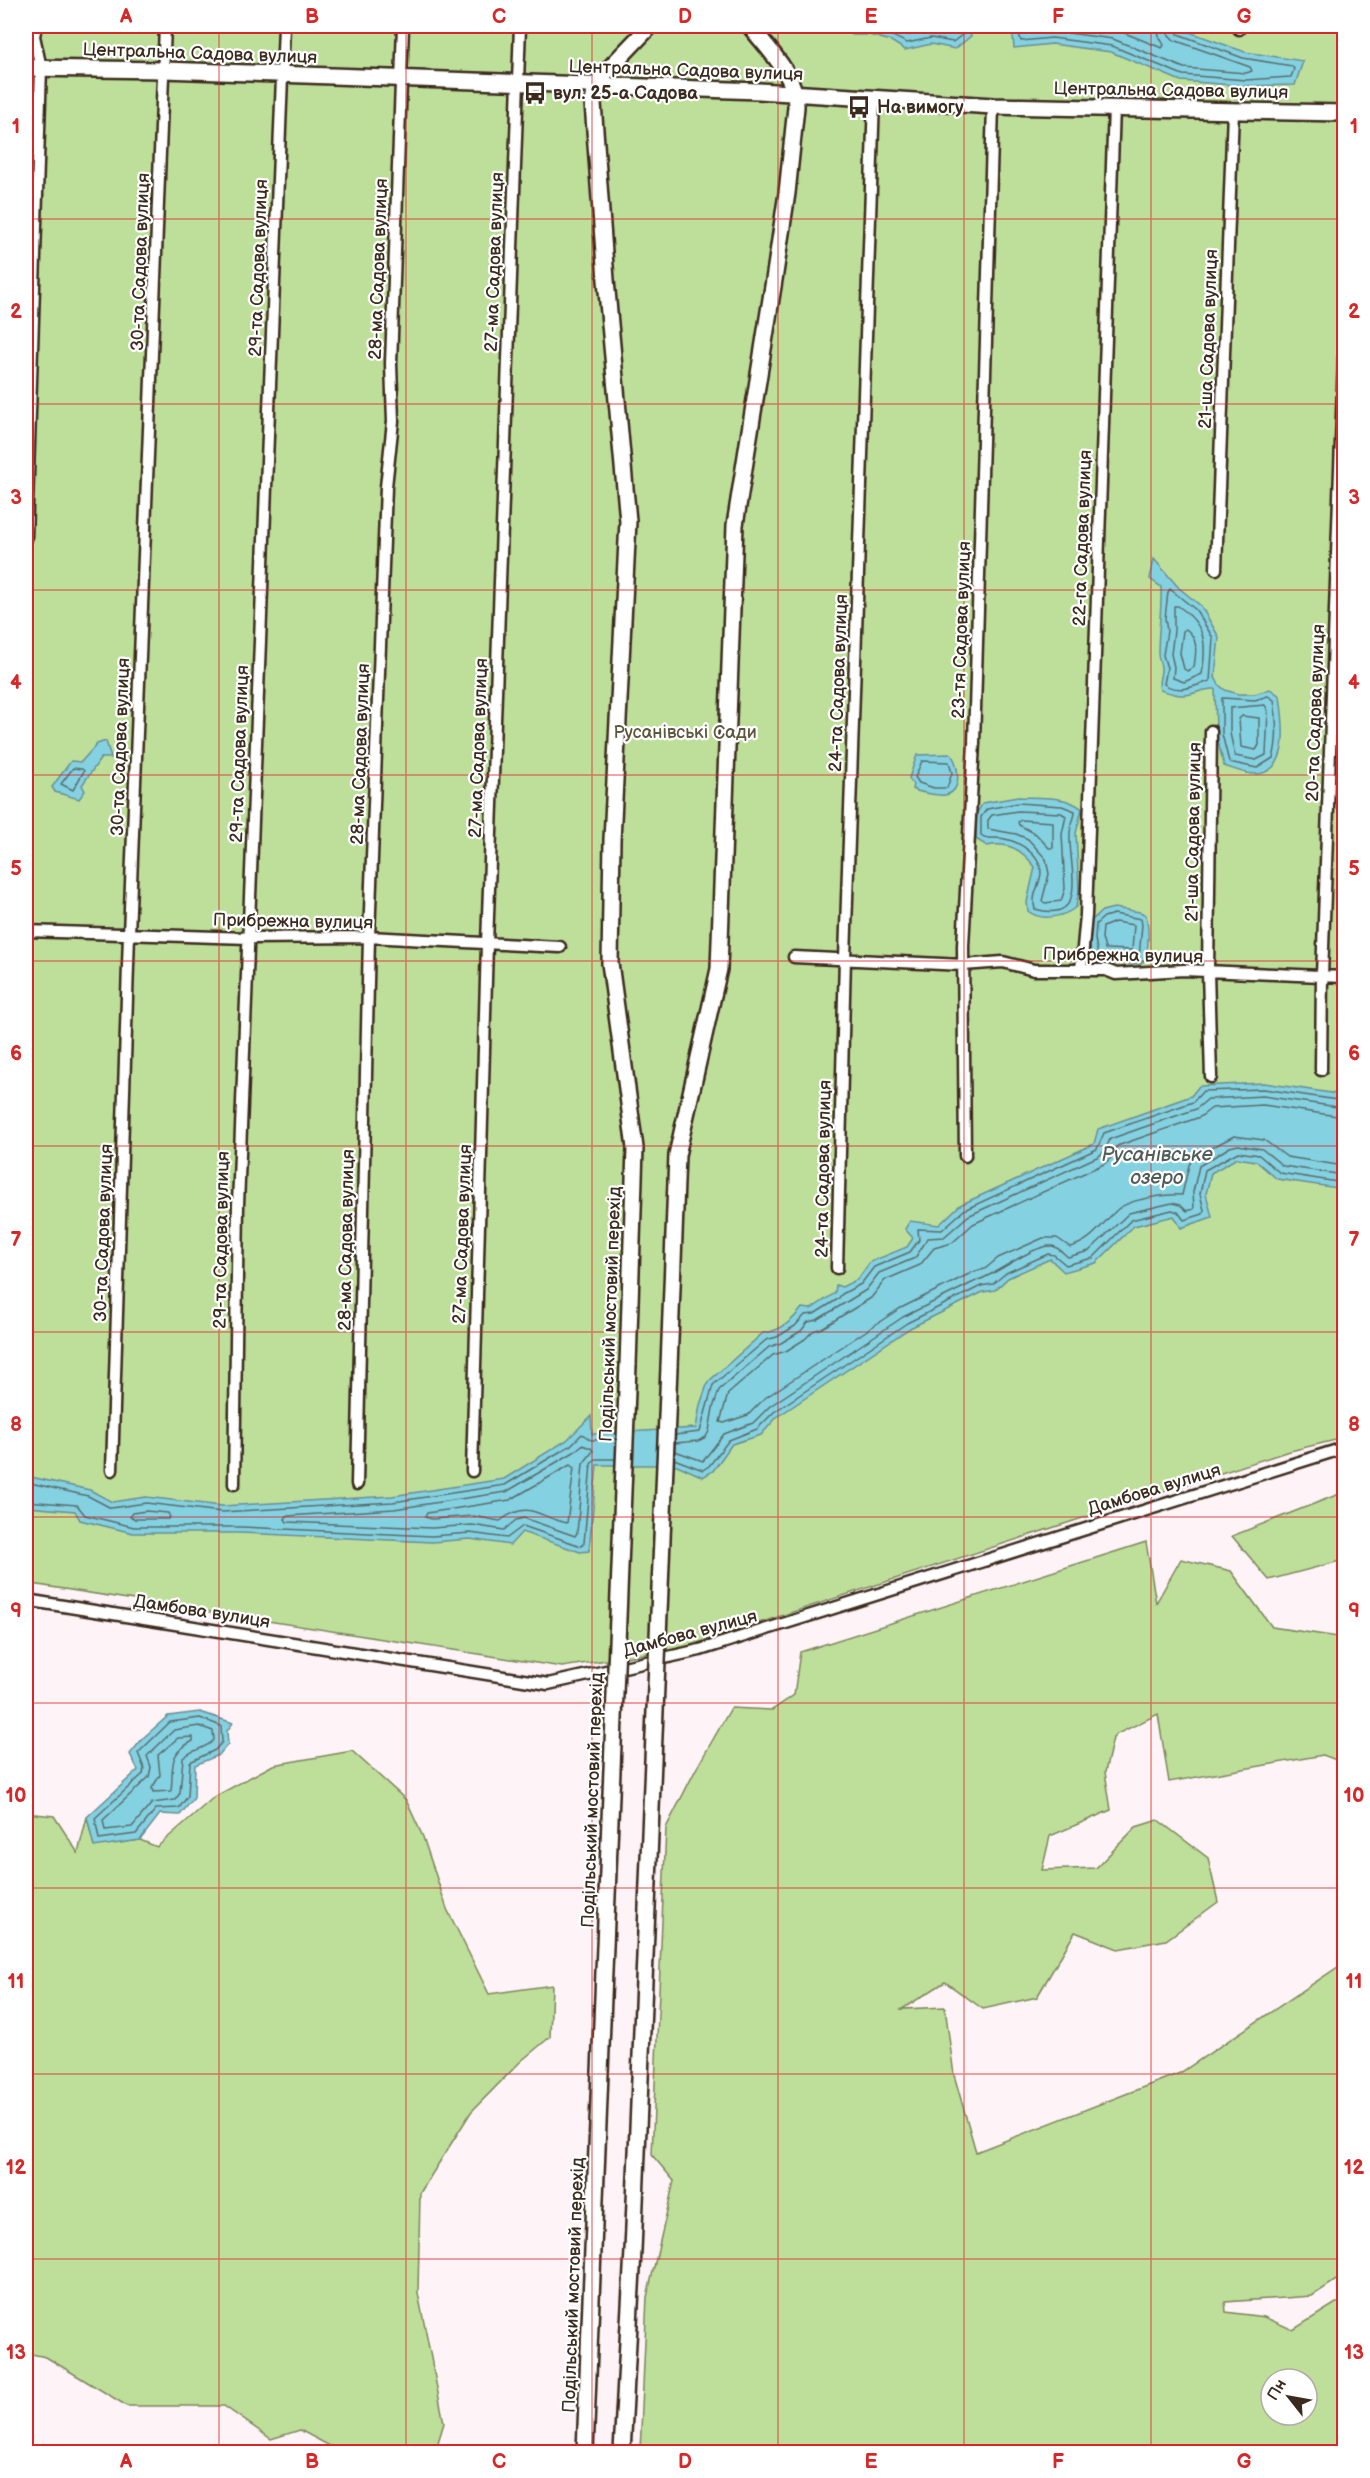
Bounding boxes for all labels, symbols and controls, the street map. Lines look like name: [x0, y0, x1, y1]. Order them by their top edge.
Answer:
text: A: [119, 5, 133, 29]
text: B: [305, 5, 319, 29]
text: C: [492, 5, 506, 29]
text: D: [678, 5, 692, 29]
text: E: [865, 5, 878, 29]
text: F: [1052, 5, 1064, 29]
text: G: [1237, 5, 1252, 29]
street label: Центральна Садова вулиця: [82, 39, 318, 68]
street label: Центральна Садова вулиця: [568, 56, 804, 85]
street label: Центральна Садова вулиця: [1054, 78, 1288, 103]
bus stop icon: вул. 25-а Садова: [522, 80, 548, 106]
place label: вул. 25-а Садова: [553, 83, 698, 104]
bus stop icon: На вимогу: [846, 94, 872, 120]
place label: На вимогу: [877, 97, 964, 118]
text: 1: [12, 115, 20, 139]
text: 1: [1350, 115, 1358, 139]
street label: 27-ма Садова вулиця: [481, 172, 508, 352]
street label: 30-та Садова вулиця: [127, 173, 154, 352]
street label: 28-ма Садова вулиця: [365, 178, 392, 360]
street label: 29-та Садова вулиця: [245, 179, 272, 357]
street label: 21-ша Садова вулиця: [1195, 249, 1222, 429]
text: 2: [10, 300, 22, 324]
text: 2: [1348, 300, 1360, 324]
street label: 22-га Садова вулиця: [1069, 449, 1096, 627]
text: 3: [10, 486, 22, 510]
text: 3: [1348, 486, 1360, 510]
street label: 23-тя Садова вулиця: [948, 541, 975, 719]
street label: 24-та Садова вулиця: [825, 594, 852, 772]
street label: 20-та Садова вулиця: [1302, 624, 1329, 802]
street label: 30-та Садова вулиця: [107, 658, 134, 837]
street label: 27-ма Садова вулиця: [465, 658, 492, 838]
street label: 28-ма Садова вулиця: [347, 663, 374, 845]
street label: 29-та Садова вулиця: [226, 665, 253, 843]
text: 4: [10, 671, 22, 695]
text: 4: [1348, 671, 1360, 695]
park label: Русанівські Сади: [613, 722, 757, 743]
street label: 21-ша Садова вулиця: [1181, 742, 1206, 922]
text: 5: [10, 857, 22, 881]
text: 5: [1348, 857, 1360, 881]
street label: Прибрежна вулиця: [213, 910, 373, 933]
street label: Прибрежна вулиця: [1043, 944, 1203, 967]
text: 6: [10, 1042, 22, 1066]
text: 6: [1348, 1042, 1360, 1066]
street label: 24-та Садова вулиця: [811, 1080, 836, 1258]
water label: Русанівське озеро: [1101, 1143, 1213, 1190]
street label: 30-та Садова вулиця: [90, 1144, 117, 1323]
street label: 27-ма Садова вулиця: [449, 1144, 476, 1324]
street label: 28-ма Садова вулиця: [334, 1149, 359, 1331]
street label: 29-та Садова вулиця: [209, 1151, 234, 1329]
street label: Подільський мостовий перехід: [596, 1186, 625, 1442]
text: 7: [10, 1228, 22, 1252]
text: 7: [1348, 1228, 1360, 1252]
text: 8: [10, 1413, 22, 1437]
text: 8: [1348, 1413, 1360, 1437]
street label: Дамбова вулиця: [1085, 1459, 1223, 1520]
street label: Дамбова вулиця: [132, 1590, 272, 1633]
text: 9: [10, 1599, 22, 1623]
text: 9: [1348, 1599, 1360, 1623]
street label: Дамбова вулиця: [621, 1605, 759, 1661]
street label: Подільський мостовий перехід: [578, 1672, 607, 1928]
text: 10: [6, 1784, 26, 1808]
text: 10: [1344, 1784, 1364, 1808]
text: 11: [8, 1970, 24, 1994]
text: 11: [1346, 1970, 1362, 1994]
text: 12: [6, 2156, 26, 2180]
text: 12: [1344, 2156, 1364, 2180]
street label: Подільський мостовий перехід: [559, 2157, 588, 2413]
text: 13: [6, 2341, 26, 2365]
text: 13: [1344, 2341, 1364, 2365]
north arrow: [1259, 2367, 1319, 2427]
text: Пн: [1264, 2376, 1291, 2404]
text: A: [119, 2450, 133, 2474]
text: B: [305, 2450, 319, 2474]
text: C: [492, 2450, 506, 2474]
text: D: [678, 2450, 692, 2474]
text: E: [865, 2450, 878, 2474]
text: F: [1052, 2450, 1064, 2474]
text: G: [1237, 2450, 1252, 2474]

